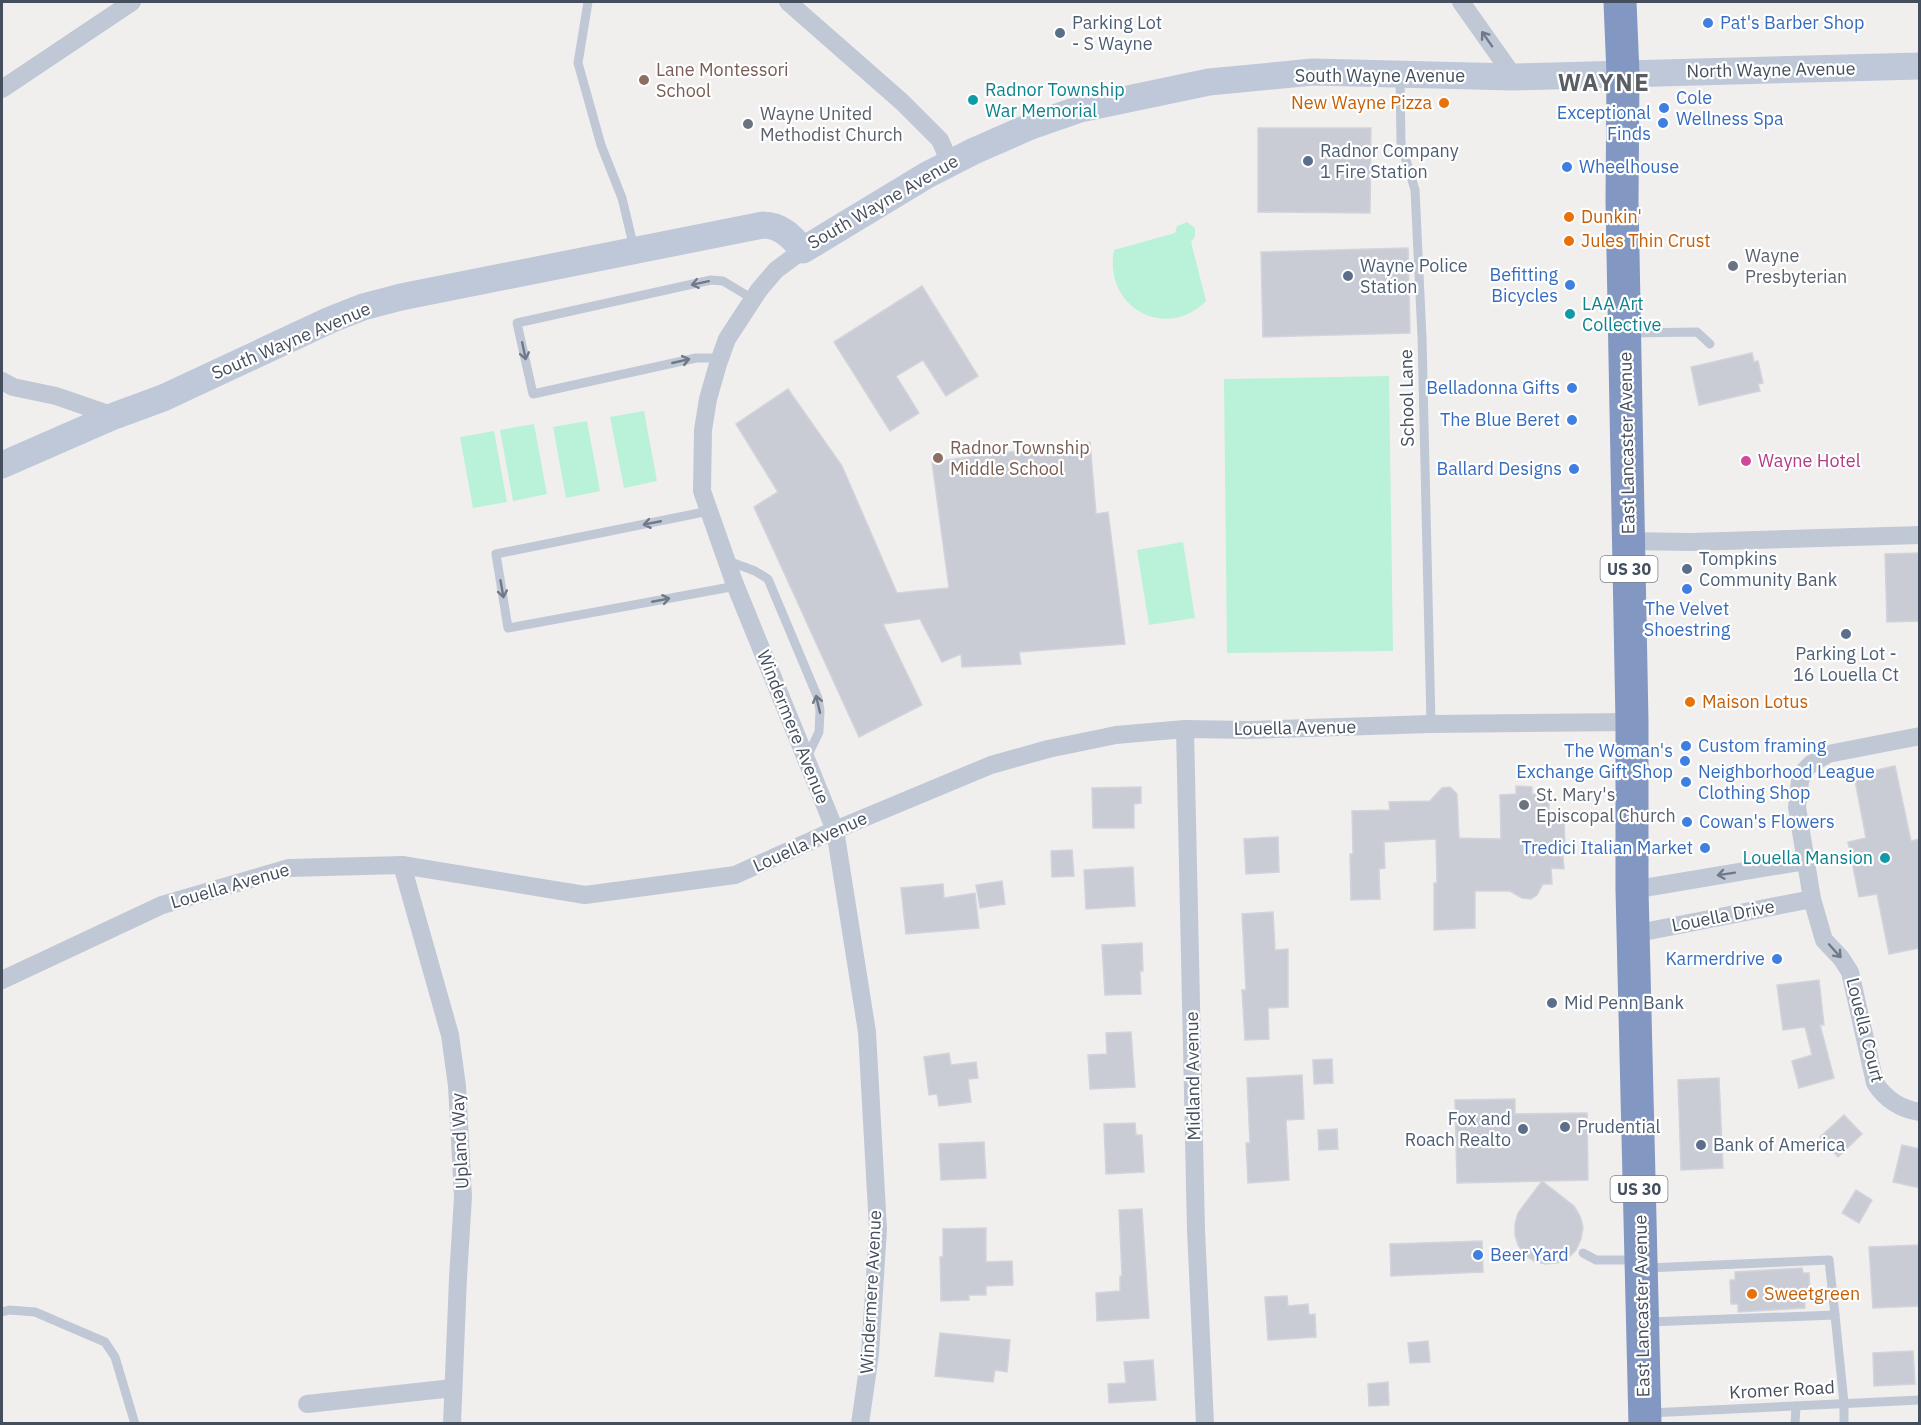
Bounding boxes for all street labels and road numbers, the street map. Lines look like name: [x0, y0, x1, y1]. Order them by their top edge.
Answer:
street label: North Wayne Avenue: [1686, 57, 1856, 82]
street label: South Wayne Avenue: [1295, 64, 1465, 87]
street label: South Wayne Avenue: [803, 149, 962, 254]
street label: South Wayne Avenue: [208, 297, 374, 384]
street label: School Lane: [1394, 349, 1419, 447]
street label: East Lancaster Avenue: [1613, 351, 1640, 534]
road number: US 30: [1600, 556, 1658, 582]
street label: Windermere Avenue: [752, 646, 835, 807]
street label: Louella Avenue: [1233, 715, 1357, 740]
street label: Louella Avenue: [749, 806, 871, 877]
street label: Louella Avenue: [168, 858, 292, 913]
street label: Louella Drive: [1669, 894, 1776, 937]
street label: Louella Court: [1841, 975, 1890, 1085]
street label: Midland Avenue: [1180, 1011, 1205, 1141]
street label: Upland Way: [445, 1092, 474, 1190]
road number: US 30: [1610, 1176, 1668, 1202]
street label: Windermere Avenue: [855, 1209, 886, 1374]
street label: East Lancaster Avenue: [1628, 1214, 1655, 1397]
street label: Kromer Road: [1729, 1375, 1835, 1404]

